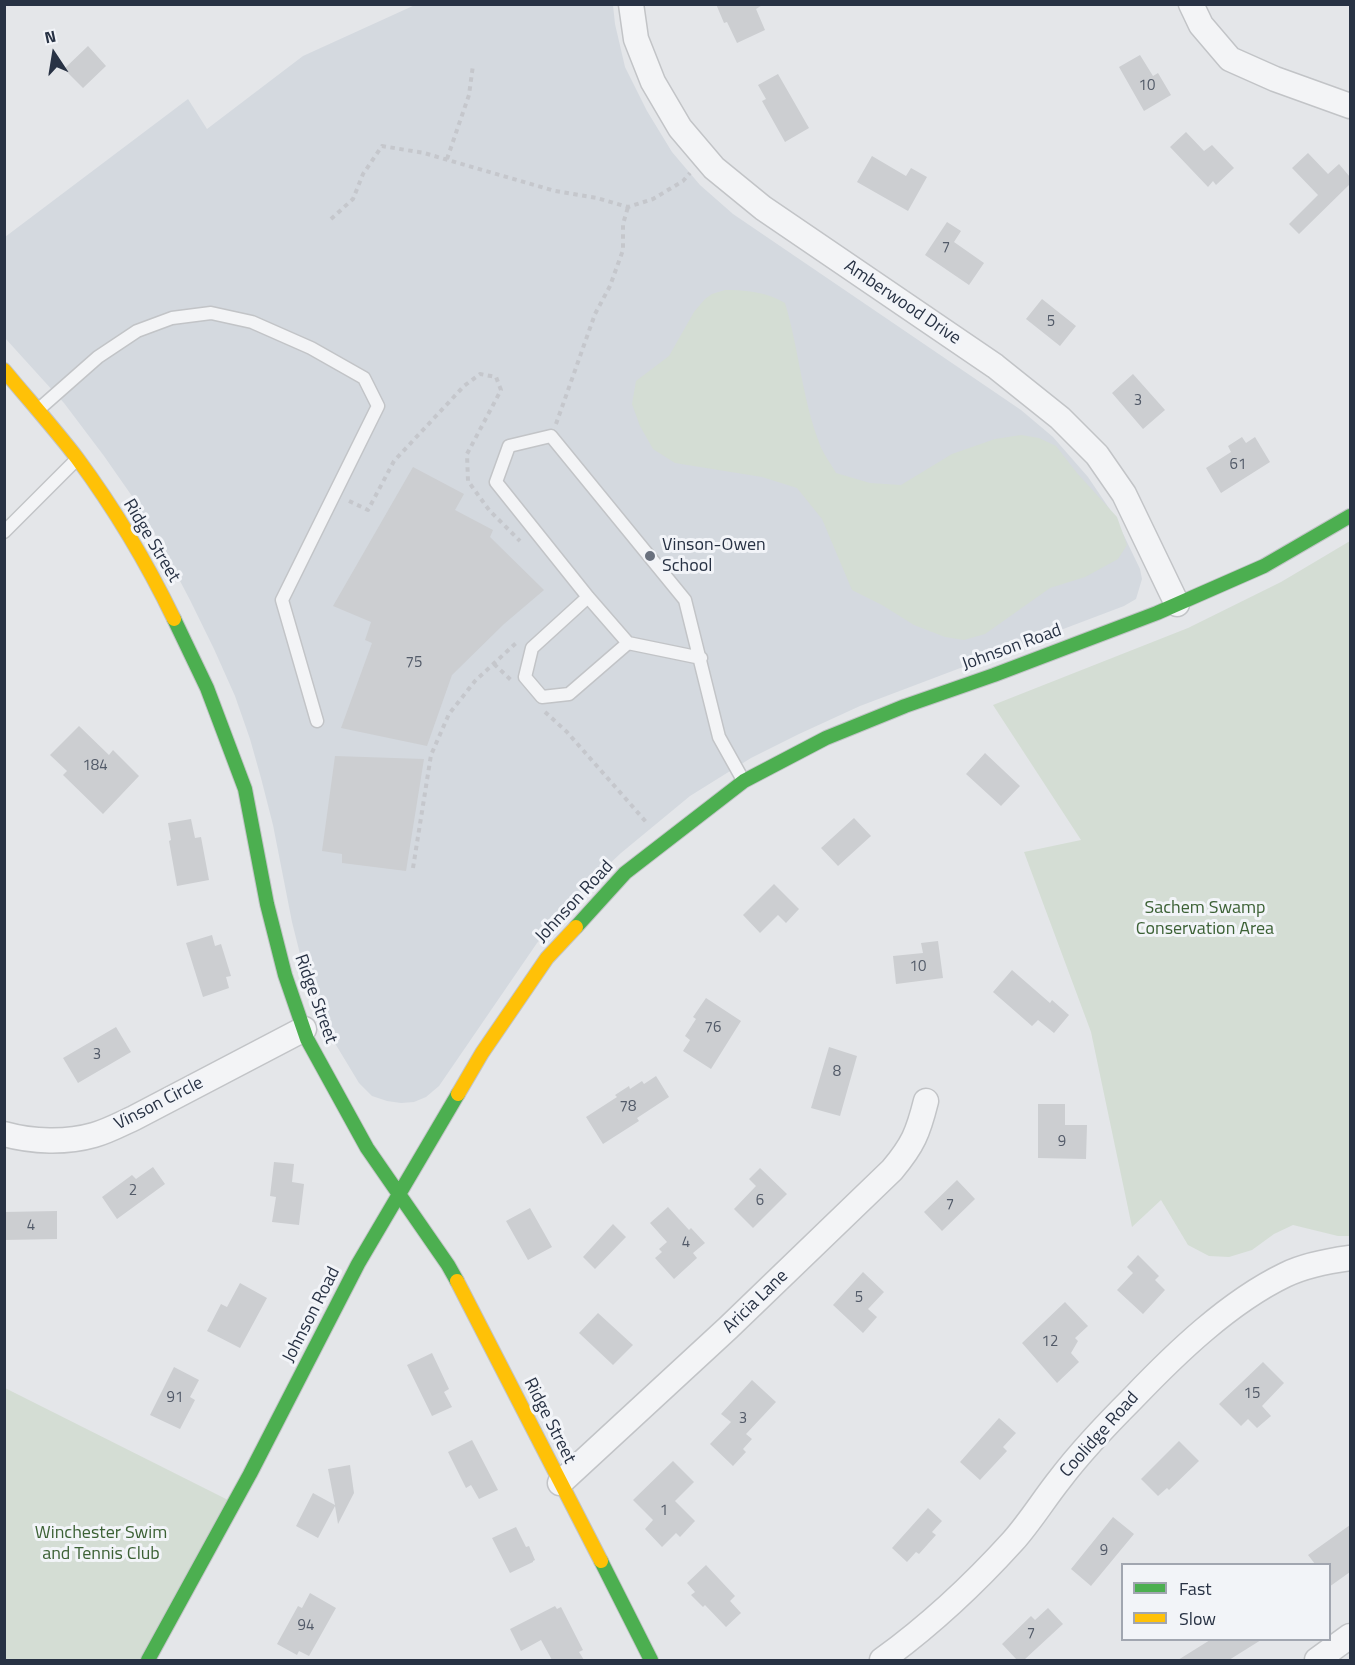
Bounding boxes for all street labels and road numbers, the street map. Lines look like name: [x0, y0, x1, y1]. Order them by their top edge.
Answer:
street label: Amberwood Drive: [840, 256, 964, 350]
street label: Ridge Street: [118, 495, 184, 587]
street label: Johnson Road: [959, 620, 1065, 676]
street label: Johnson Road: [531, 856, 619, 948]
street label: Ridge Street: [289, 951, 341, 1047]
street label: Vinson Circle: [111, 1072, 207, 1136]
street label: Johnson Road: [279, 1264, 345, 1366]
street label: Aricia Lane: [719, 1266, 793, 1338]
street label: Ridge Street: [518, 1375, 580, 1467]
street label: Coolidge Road: [1056, 1388, 1144, 1482]

